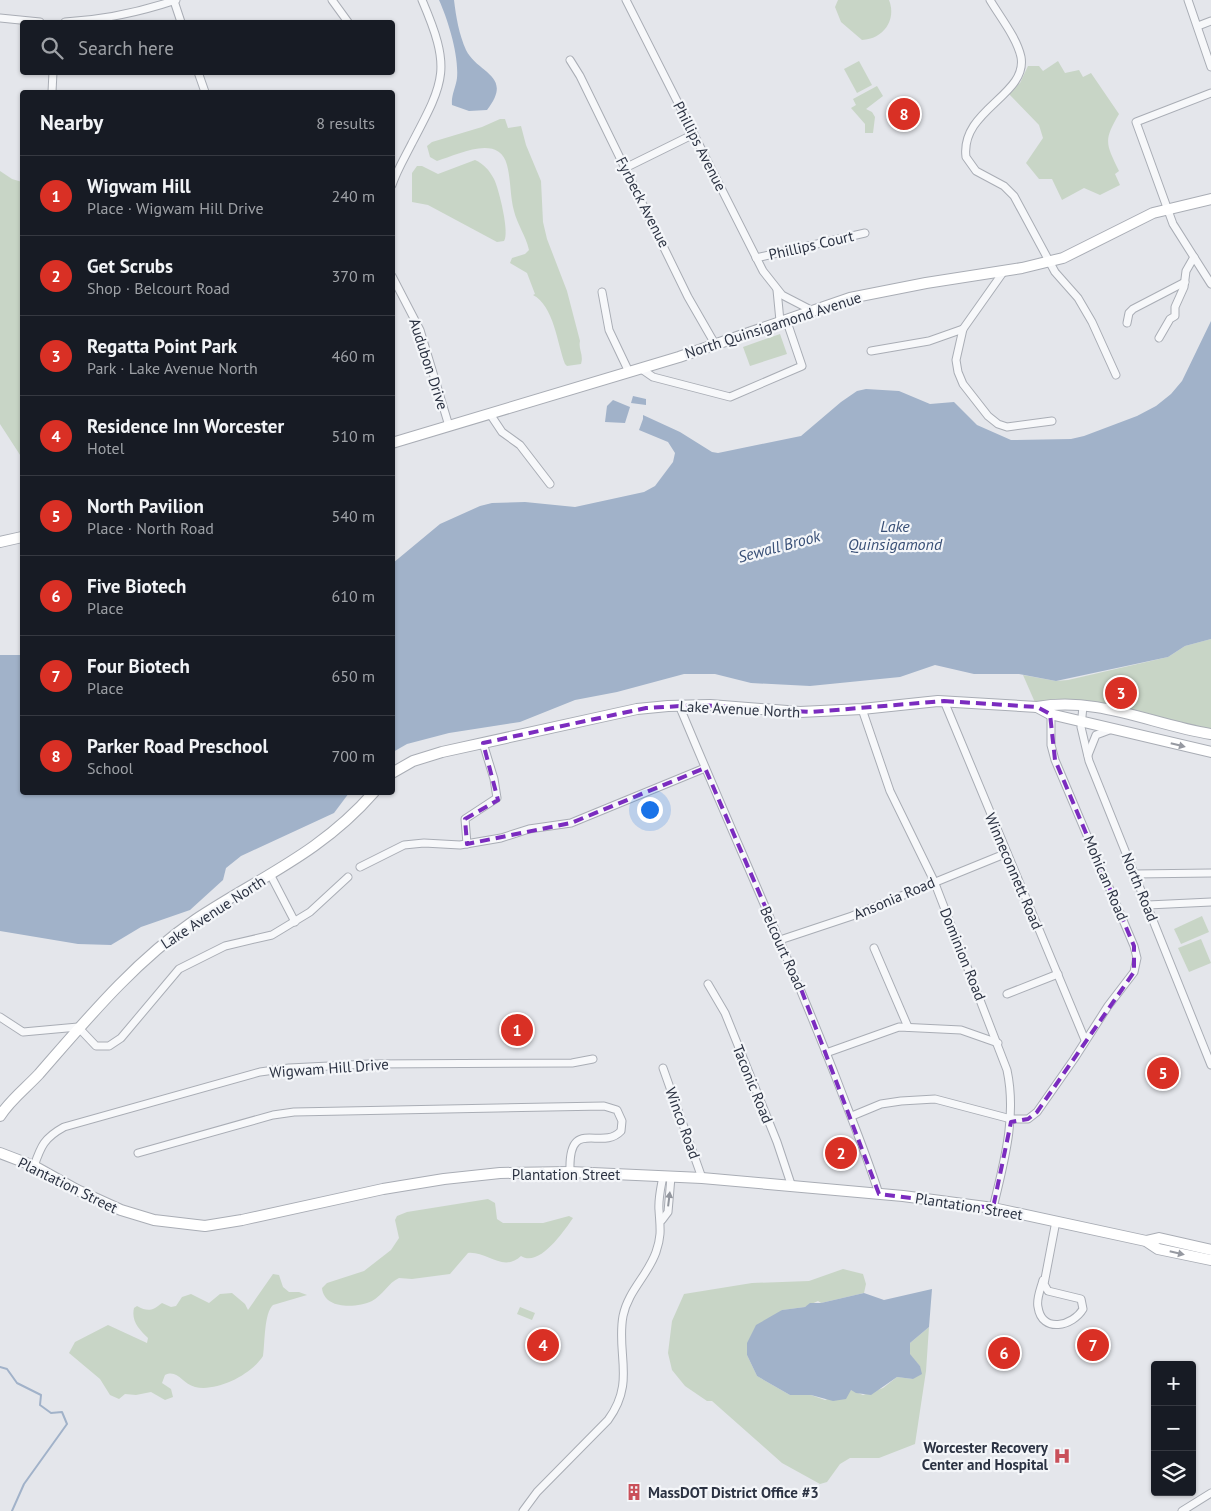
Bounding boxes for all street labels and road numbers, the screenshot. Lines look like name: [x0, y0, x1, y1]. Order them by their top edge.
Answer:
street label: Phillips Avenue: [669, 98, 731, 194]
street label: Fyrbeck Avenue: [612, 153, 674, 251]
street label: Phillips Court: [767, 226, 855, 264]
street label: North Quinsigamond Avenue: [682, 287, 864, 363]
street label: Audubon Drive: [405, 316, 453, 412]
street label: Lake Avenue North: [679, 696, 801, 722]
street label: Winneconnett Road: [981, 810, 1047, 932]
street label: Mohican Road: [1080, 833, 1132, 923]
street label: North Road: [1118, 850, 1162, 924]
street label: Lake Avenue North: [157, 871, 269, 953]
street label: Ansonia Road: [850, 872, 938, 924]
street label: Belcourt Road: [756, 903, 810, 993]
street label: Dominion Road: [936, 905, 990, 1003]
street label: Taconic Road: [729, 1042, 777, 1126]
street label: Wigwam Hill Drive: [269, 1054, 389, 1082]
street label: Winco Road: [661, 1085, 705, 1161]
street label: Plantation Street: [15, 1153, 121, 1217]
street label: Plantation Street: [512, 1165, 620, 1184]
street label: Plantation Street: [914, 1188, 1024, 1224]

